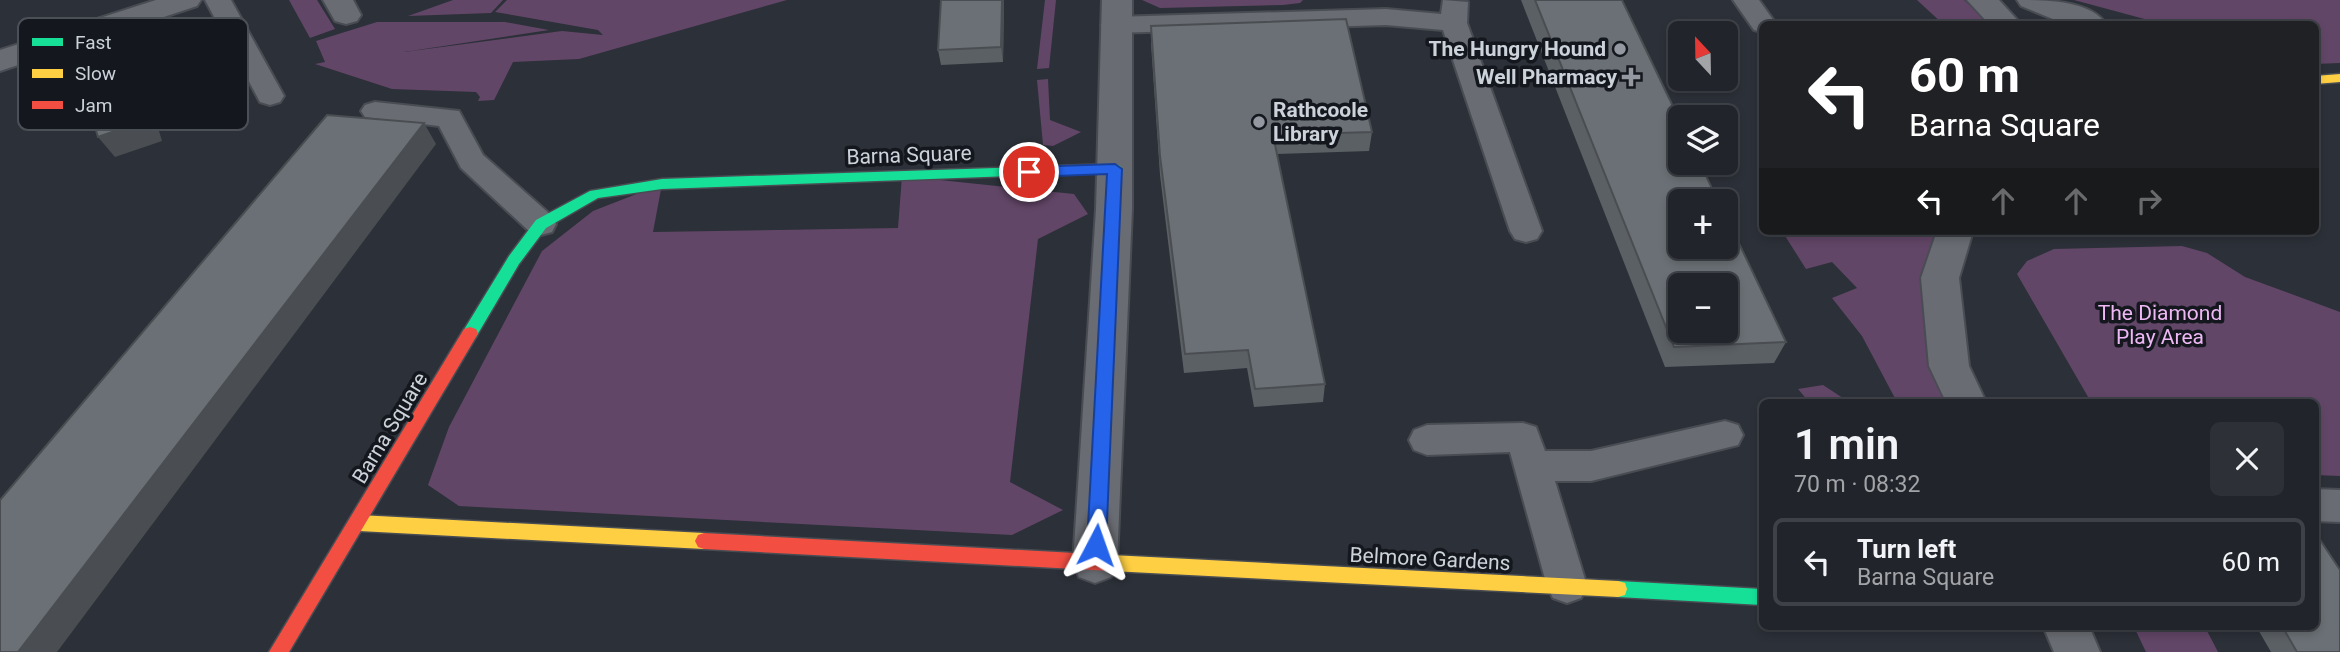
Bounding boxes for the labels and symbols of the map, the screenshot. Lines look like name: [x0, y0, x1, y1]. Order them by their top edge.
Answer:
legend: [18, 18, 248, 130]
north arrow: [1668, 21, 1738, 91]
text: Fast: [75, 31, 112, 54]
place label: The Hungry Hound: [1429, 37, 1606, 61]
marker: The Hungry Hound: [1612, 41, 1628, 57]
text: Slow: [75, 62, 116, 85]
place label: Well Pharmacy: [1476, 65, 1617, 89]
marker: Well Pharmacy: [1623, 69, 1639, 85]
text: Jam: [75, 94, 112, 117]
place label: Rathcoole Library: [1273, 98, 1368, 146]
marker: Rathcoole Library: [1251, 114, 1267, 130]
street label: Barna Square: [846, 141, 972, 169]
pin: [999, 142, 1059, 202]
park label: The Diamond Play Area: [2098, 301, 2222, 349]
street label: Barna Square: [347, 368, 433, 488]
position arrow: [1059, 508, 1133, 582]
street label: Belmore Gardens: [1349, 543, 1511, 575]

